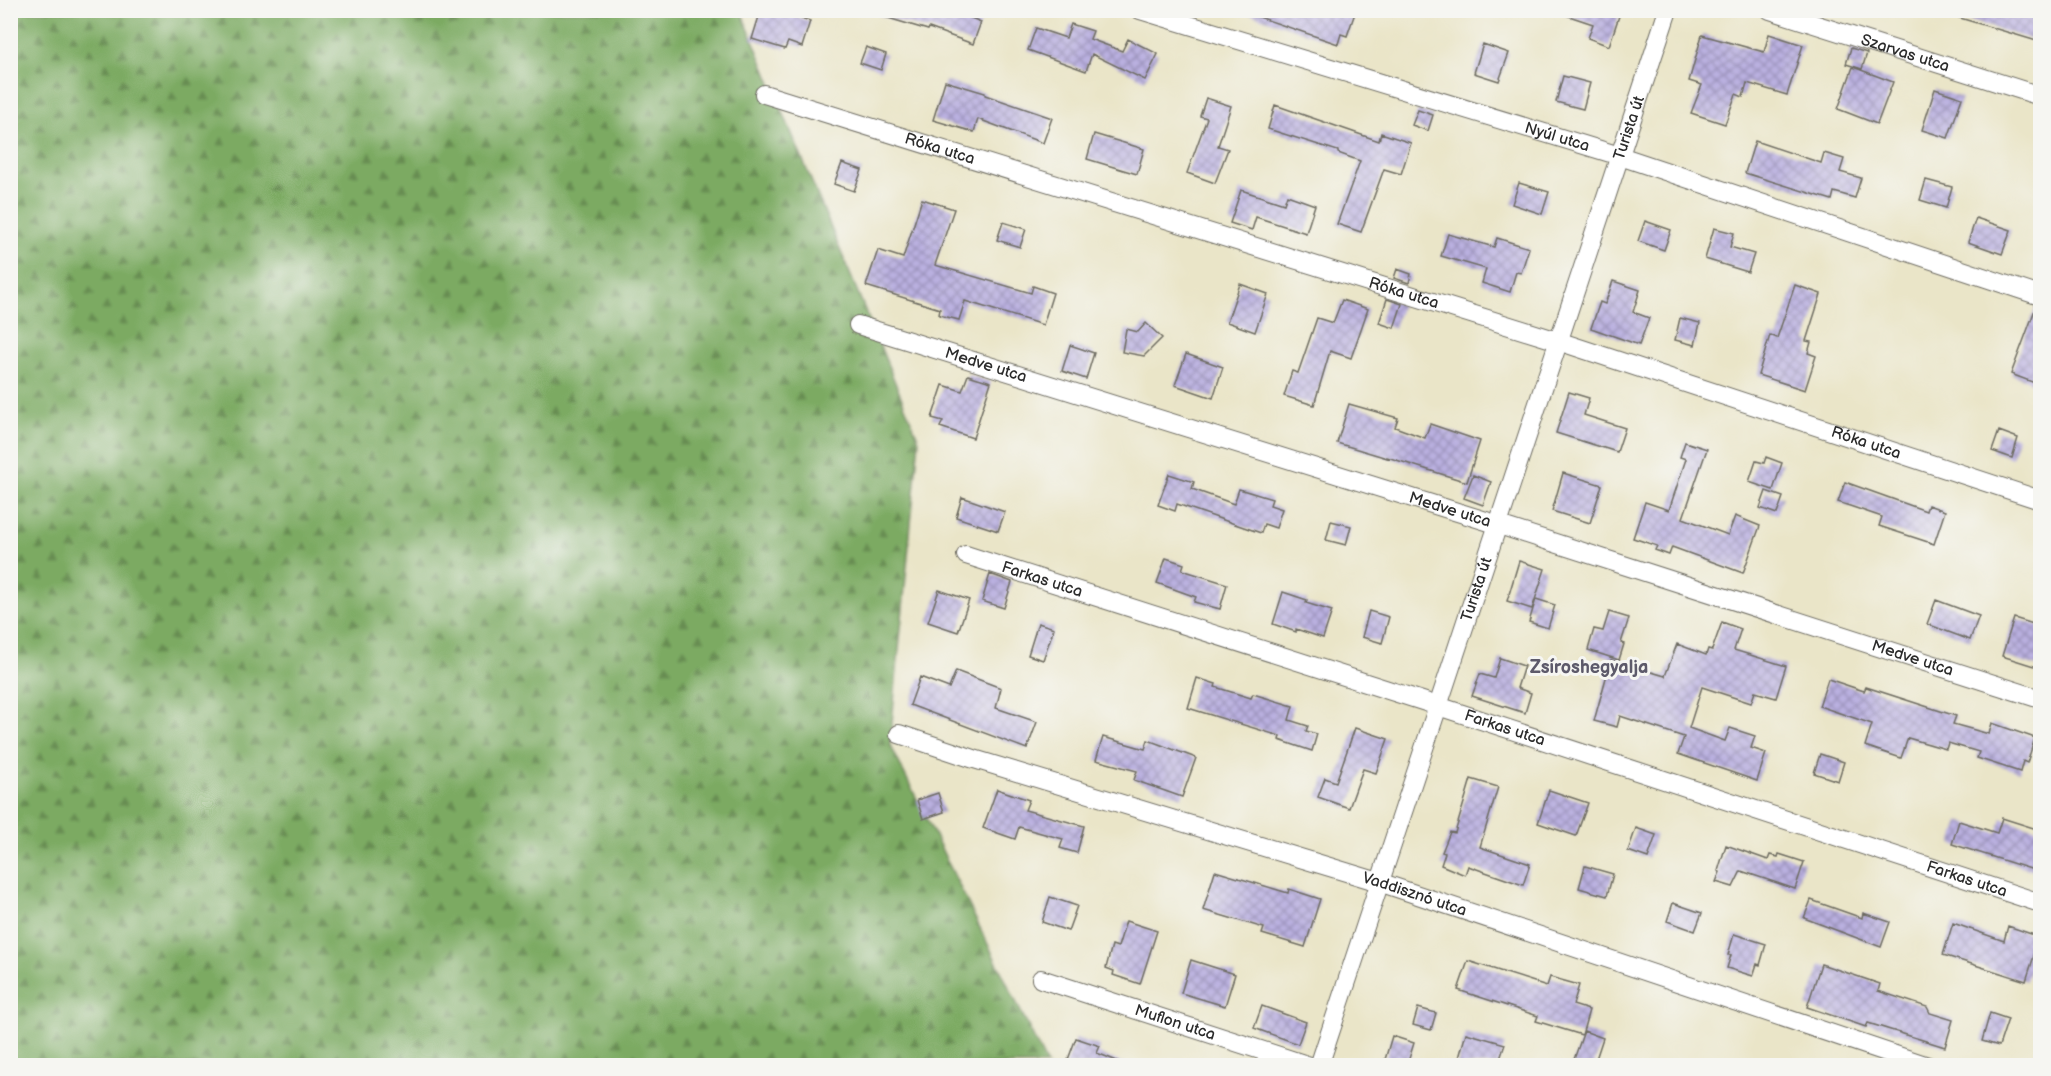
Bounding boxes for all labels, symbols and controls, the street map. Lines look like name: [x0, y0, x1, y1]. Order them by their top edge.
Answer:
street label: Szarvas utca: [1859, 30, 1952, 76]
street label: Turista út: [1610, 93, 1648, 162]
street label: Nyúl utca: [1522, 118, 1592, 156]
street label: Róka utca: [902, 129, 977, 168]
street label: Róka utca: [1366, 273, 1441, 313]
street label: Medve utca: [943, 343, 1029, 387]
street label: Róka utca: [1829, 422, 1904, 463]
street label: Medve utca: [1407, 488, 1493, 531]
street label: Turista út: [1457, 555, 1496, 624]
street label: Farkas utca: [999, 558, 1085, 601]
street label: Medve utca: [1869, 636, 1956, 680]
district label: Zsíroshegyalja: [1530, 657, 1648, 678]
street label: Farkas utca: [1462, 706, 1548, 750]
street label: Farkas utca: [1924, 857, 2010, 901]
street label: Vaddisznó utca: [1360, 868, 1469, 920]
street label: Muflon utca: [1132, 1000, 1218, 1044]

